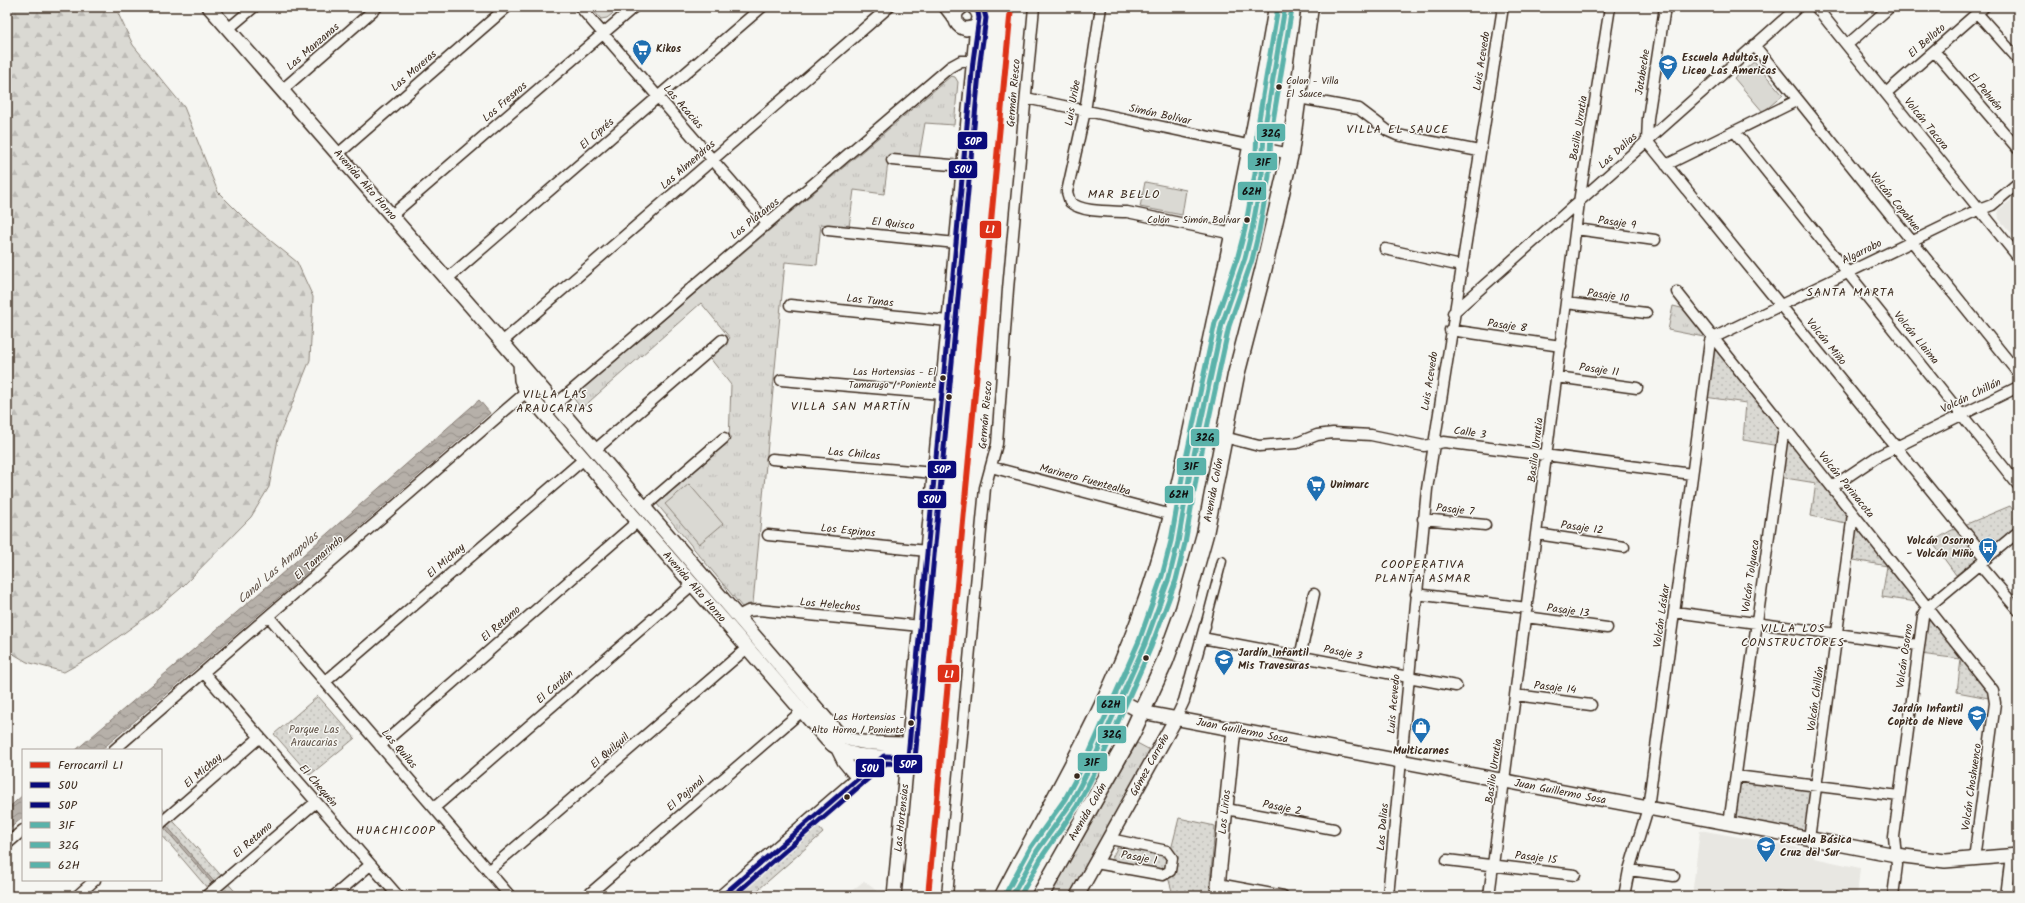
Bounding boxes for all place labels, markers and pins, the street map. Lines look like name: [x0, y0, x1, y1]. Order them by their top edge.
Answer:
supermarket icon: Kikos: [631, 38, 653, 66]
place label: Kikos: [656, 40, 682, 58]
place label: Escuela Adultos y Liceo Las Americas: [1682, 49, 1777, 80]
school or university icon: Escuela Adultos y Liceo Las Americas: [1657, 53, 1679, 81]
place label: Colon - Villa El Sauce: [1286, 73, 1339, 102]
marker: Colon - Villa El Sauce: [1274, 82, 1284, 92]
place label: Colón - Simón Bolívar: [1147, 212, 1241, 228]
marker: Colón - Simón Bolívar: [1242, 215, 1252, 225]
place label: Las Hortensias - El Tamarugo / Poniente: [848, 364, 937, 393]
marker: Las Hortensias - El Tamarugo / Poniente: [938, 373, 948, 383]
unlabelled marker: [944, 392, 954, 402]
supermarket icon: Unimarc: [1305, 474, 1327, 502]
place label: Unimarc: [1330, 476, 1369, 494]
place label: Volcán Osorno - Volcán Miño: [1906, 532, 1974, 563]
bus stop icon: Volcán Osorno - Volcán Miño: [1977, 536, 1999, 564]
place label: Jardín Infantil Mis Travesuras: [1238, 644, 1310, 675]
school or university icon: Jardín Infantil Mis Travesuras: [1213, 648, 1235, 676]
unlabelled marker: [1141, 653, 1151, 663]
place label: Jardín Infantil Copito de Nieve: [1887, 700, 1964, 731]
school or university icon: Jardín Infantil Copito de Nieve: [1966, 704, 1988, 732]
place label: Las Hortensias - Alto Horno / Poniente: [811, 709, 904, 738]
shop icon: Multicarnes: [1410, 716, 1432, 744]
marker: Las Hortensias - Alto Horno / Poniente: [906, 718, 916, 728]
place label: Multicarnes: [1393, 742, 1450, 760]
unlabelled marker: [1072, 771, 1082, 781]
unlabelled marker: [842, 792, 852, 802]
place label: Escuela Básica Cruz del Sur: [1780, 831, 1852, 862]
school or university icon: Escuela Básica Cruz del Sur: [1755, 835, 1777, 863]

